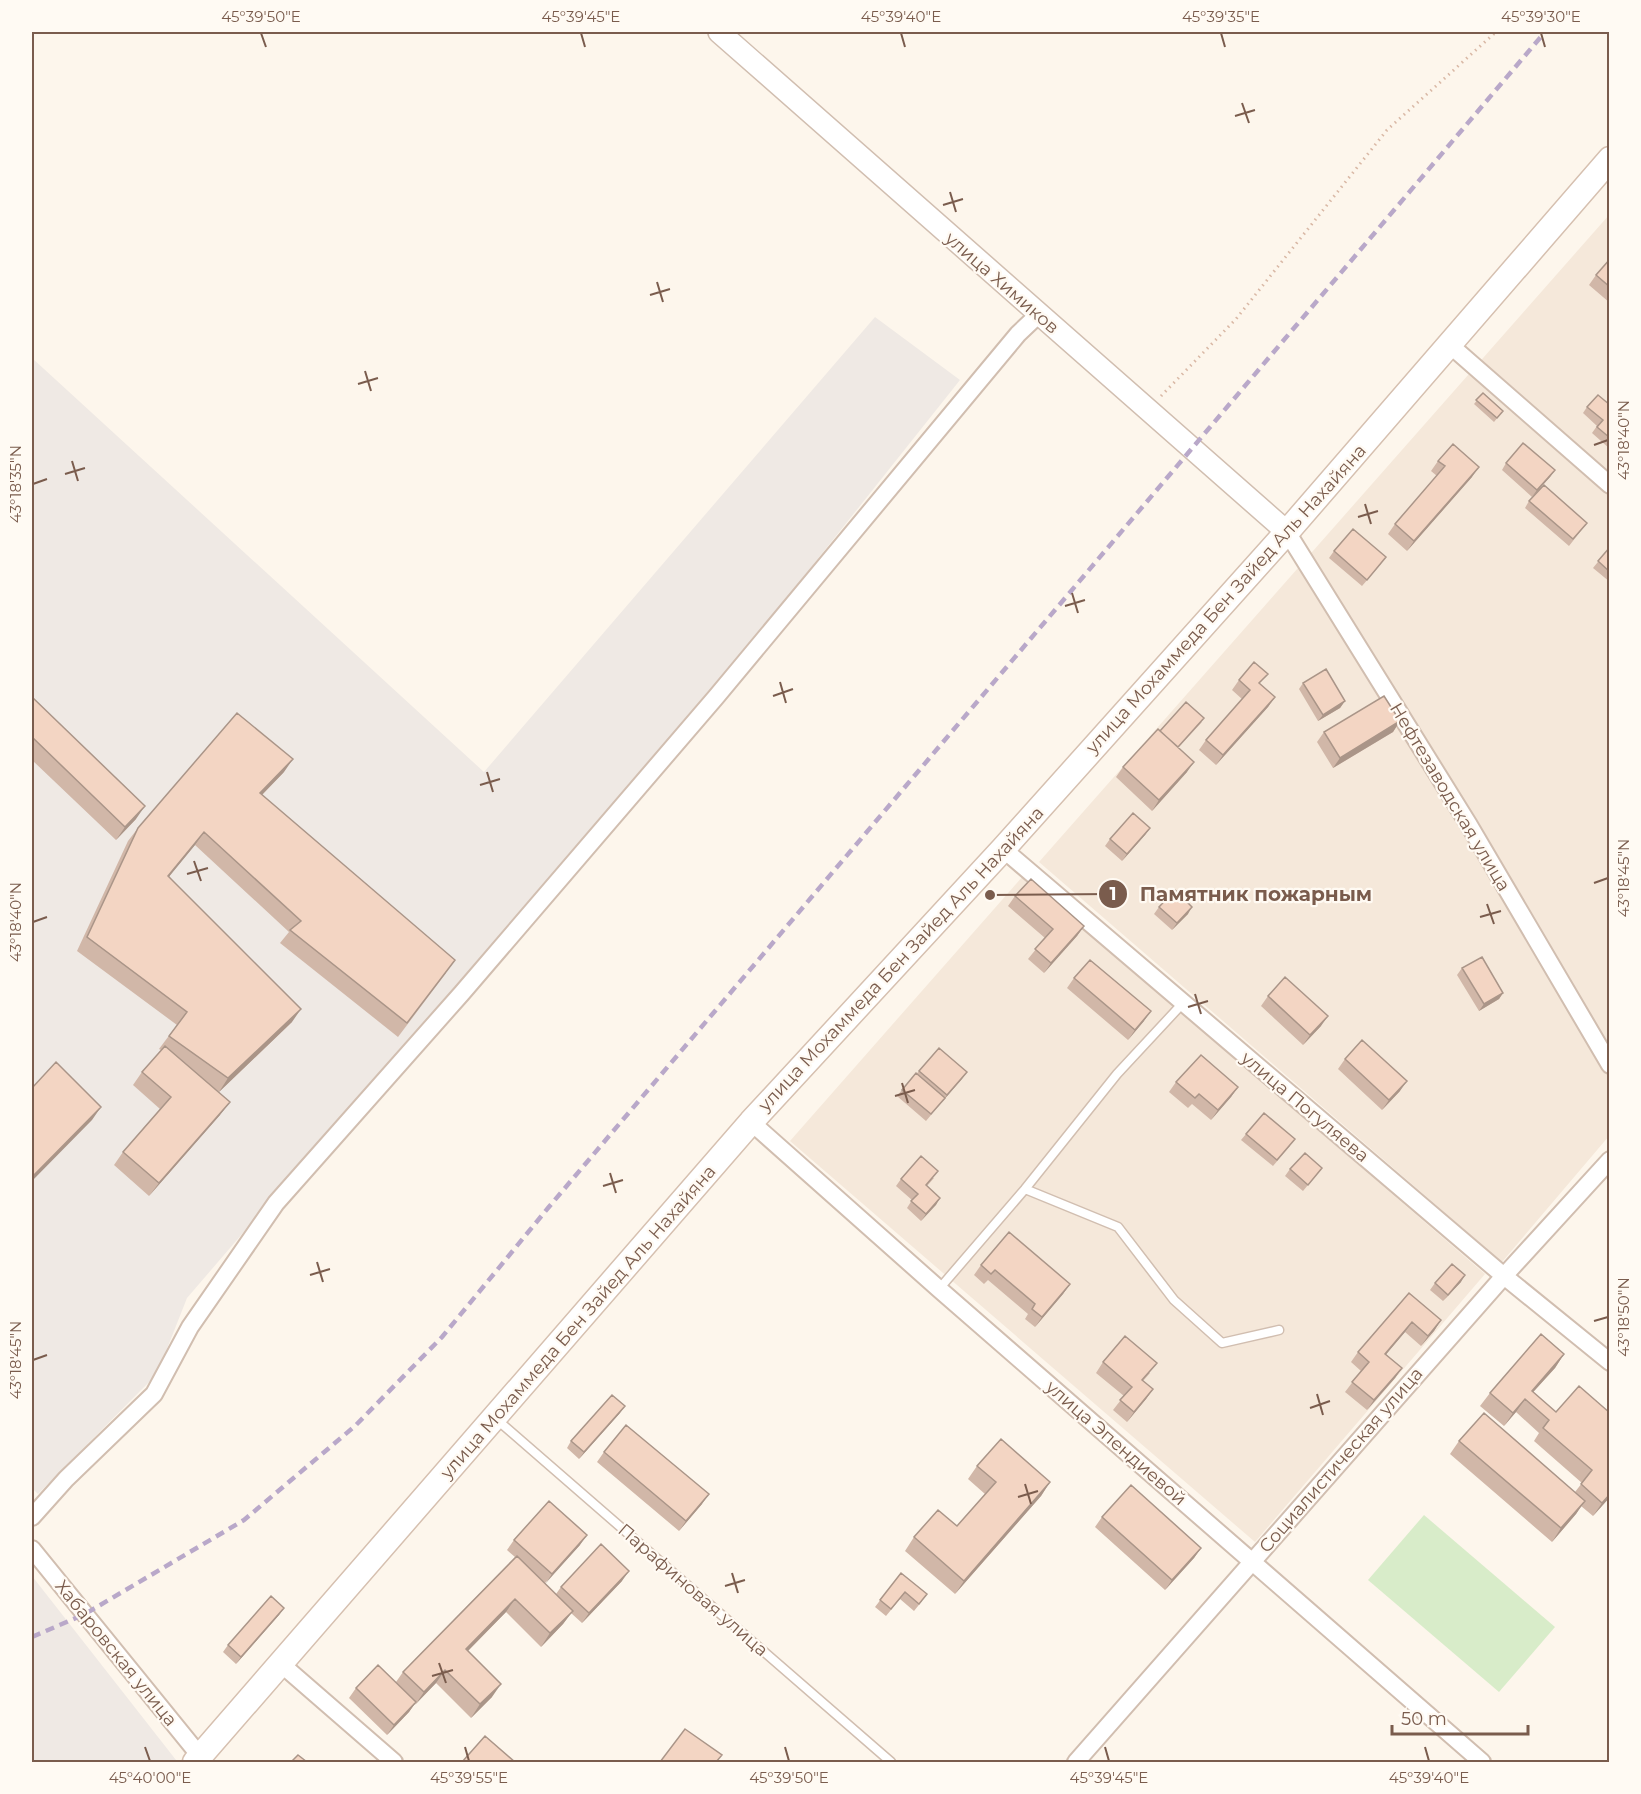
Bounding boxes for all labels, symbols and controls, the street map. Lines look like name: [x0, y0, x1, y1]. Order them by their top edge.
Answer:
text: 45°39'50"E: [221, 7, 301, 26]
text: 45°39'45"E: [542, 7, 620, 26]
text: 45°39'40"E: [861, 7, 941, 26]
text: 45°39'35"E: [1182, 7, 1260, 26]
text: 45°39'30"E: [1501, 7, 1581, 26]
street label: улица Химиков: [940, 227, 1064, 339]
text: 43°18'40"N: [1614, 400, 1633, 480]
street label: улица Мохаммеда Бен Зайед Аль Нахайяна: [1080, 440, 1371, 759]
text: 43°18'35"N: [6, 445, 25, 523]
street label: Нефтезаводская улица: [1385, 699, 1515, 895]
street label: улица Мохаммеда Бен Зайед Аль Нахайяна: [753, 802, 1048, 1117]
text: 43°18'45"N: [1614, 839, 1633, 917]
callout: Памятник пожарным: [1098, 875, 1384, 913]
text: 43°18'40"N: [6, 882, 25, 962]
text: Памятник пожарным: [1140, 882, 1372, 906]
text: 1: [1109, 883, 1117, 905]
street label: улица Погуляева: [1236, 1046, 1373, 1167]
street label: улица Мохаммеда Бен Зайед Аль Нахайяна: [435, 1161, 720, 1484]
text: 43°18'50"N: [1614, 1277, 1633, 1357]
text: 43°18'45"N: [6, 1321, 25, 1399]
street label: Социалистическая улица: [1255, 1363, 1427, 1557]
street label: улица Эпендиевой: [1040, 1375, 1191, 1510]
street label: Парафиновая улица: [614, 1519, 772, 1661]
street label: Хабаровская улица: [50, 1575, 182, 1731]
scale bar: [1392, 1698, 1528, 1736]
text: 50 m: [1401, 1708, 1447, 1730]
text: 45°40'00"E: [109, 1768, 191, 1787]
text: 45°39'55"E: [430, 1768, 508, 1787]
text: 45°39'50"E: [749, 1768, 829, 1787]
text: 45°39'45"E: [1070, 1768, 1148, 1787]
text: 45°39'40"E: [1389, 1768, 1469, 1787]

